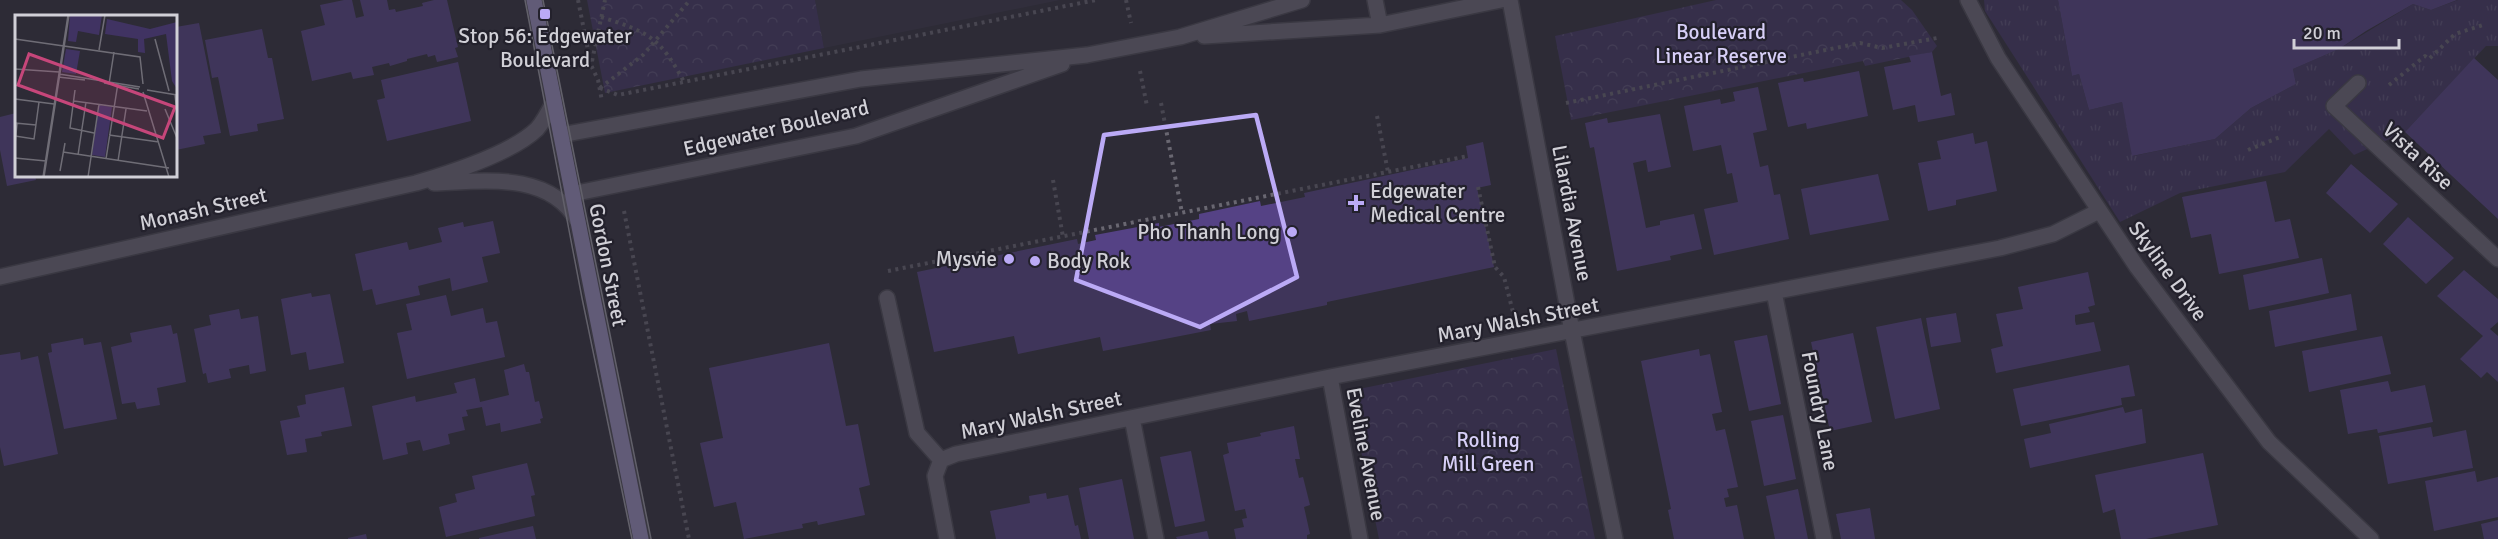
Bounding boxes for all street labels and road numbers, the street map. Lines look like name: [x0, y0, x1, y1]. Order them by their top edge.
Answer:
street label: Edgewater Boulevard: [681, 94, 871, 162]
street label: Vista Rise: [2377, 117, 2459, 195]
street label: Lilardia Avenue: [1546, 143, 1598, 283]
street label: Monash Street: [137, 182, 269, 236]
street label: Gordon Street: [583, 201, 633, 329]
street label: Skyline Drive: [2123, 216, 2213, 326]
street label: Mary Walsh Street: [1435, 292, 1601, 348]
street label: Foundry Lane: [1796, 349, 1844, 473]
street label: Mary Walsh Street: [958, 385, 1124, 445]
street label: Eveline Avenue: [1340, 385, 1392, 523]

